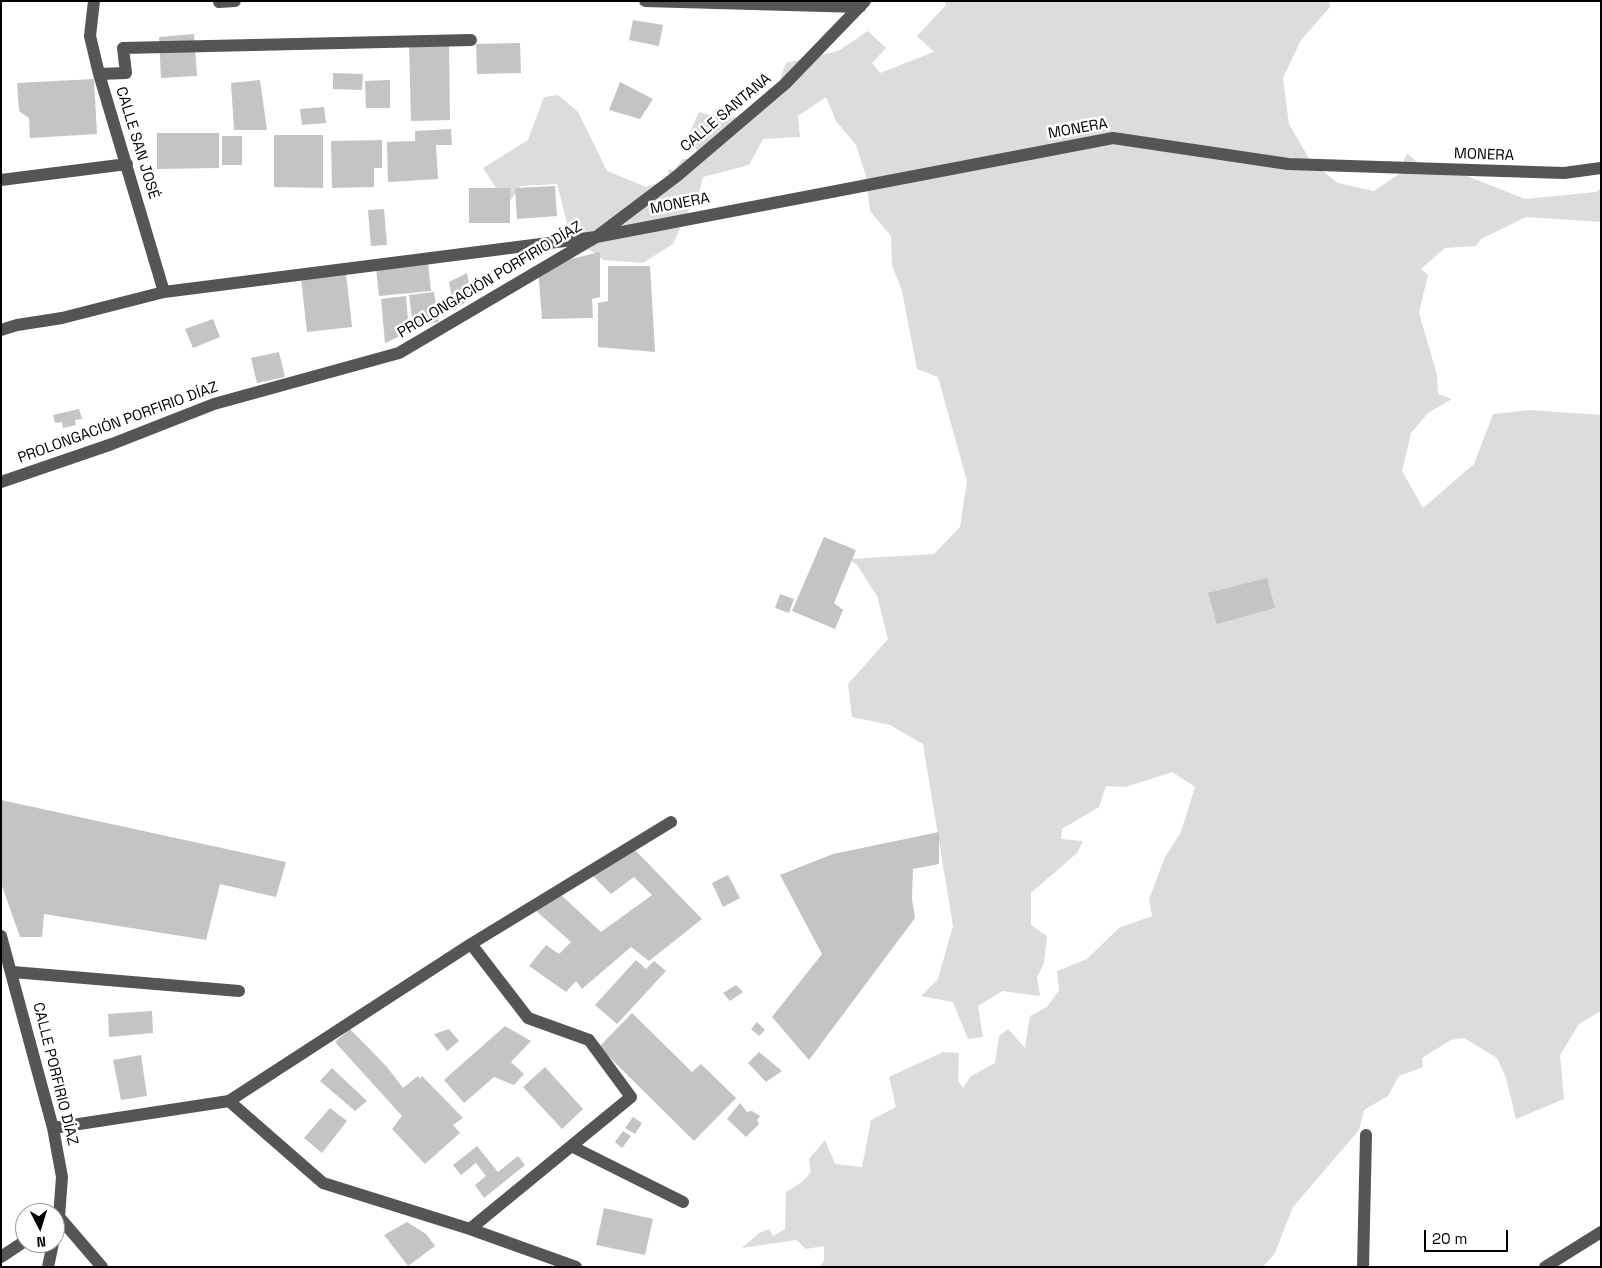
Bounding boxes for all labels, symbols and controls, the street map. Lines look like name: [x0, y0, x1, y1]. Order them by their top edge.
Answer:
street label: CALLE SANTANA: [677, 70, 775, 156]
street label: CALLE SAN JOSÉ: [111, 85, 163, 201]
street label: MONERA: [1047, 115, 1109, 143]
street label: MONERA: [1454, 145, 1514, 165]
street label: MONERA: [649, 189, 711, 219]
street label: PROLONGACIÓN PORFIRIO DÍAZ: [395, 218, 585, 342]
street label: PROLONGACIÓN PORFIRIO DÍAZ: [15, 378, 221, 468]
street label: CALLE PORFIRIO DÍAZ: [29, 1001, 81, 1147]
north arrow: [15, 1203, 65, 1253]
scale bar: [1427, 1220, 1511, 1252]
text: 20 m: [1432, 1229, 1467, 1248]
text: N: [36, 1233, 47, 1251]

